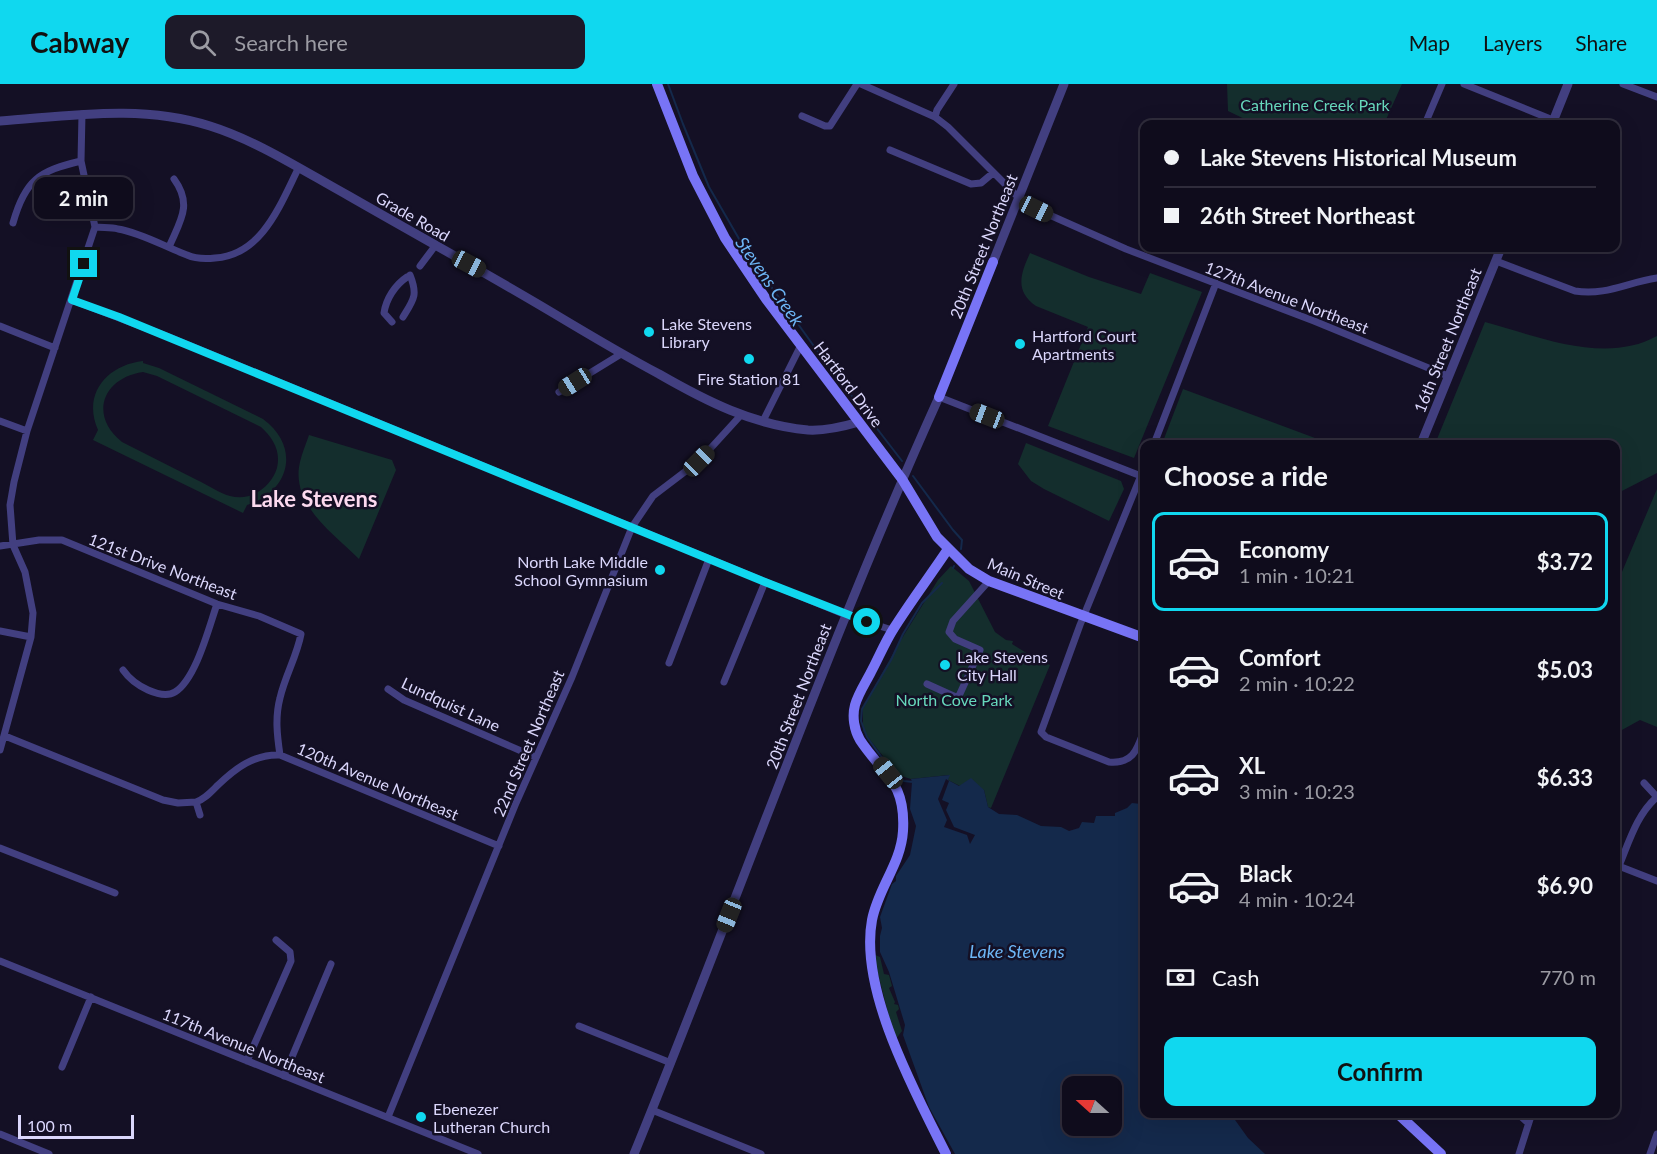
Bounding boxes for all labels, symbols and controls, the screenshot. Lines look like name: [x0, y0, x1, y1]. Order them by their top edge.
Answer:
search box: [165, 15, 585, 69]
text: Cabway: [30, 25, 129, 59]
icon: search: [186, 26, 219, 59]
text: Search here: [234, 29, 348, 56]
text: Map: [1409, 30, 1450, 55]
text: Layers: [1483, 30, 1542, 55]
text: Share: [1575, 30, 1627, 55]
park label: Catherine Creek Park: [1240, 95, 1391, 114]
text: Lake Stevens Historical Museum: [1200, 144, 1517, 171]
street label: 20th Street Northeast: [945, 171, 1021, 321]
callout: 2 min: [34, 177, 134, 219]
text: 2 min: [59, 186, 108, 210]
street label: Grade Road: [373, 187, 453, 245]
car: [1016, 193, 1056, 225]
text: 26th Street Northeast: [1200, 202, 1415, 229]
water label: Stevens Creek: [731, 232, 809, 330]
car: [449, 248, 489, 280]
route end: [70, 250, 97, 277]
street label: 127th Avenue Northeast: [1203, 257, 1372, 337]
street label: 16th Street Northeast: [1409, 265, 1485, 415]
place label: Lake Stevens Library: [661, 314, 752, 351]
marker: Lake Stevens Library: [642, 325, 656, 339]
place label: Hartford Court Apartments: [1032, 326, 1136, 363]
street label: Hartford Drive: [811, 337, 887, 431]
marker: Hartford Court Apartments: [1013, 337, 1027, 351]
marker: Fire Station 81: [742, 352, 756, 366]
car: [555, 365, 595, 399]
place label: Fire Station 81: [697, 369, 801, 388]
car: [967, 401, 1007, 431]
car: [680, 442, 718, 480]
text: Choose a ride: [1164, 459, 1328, 492]
district label: Lake Stevens: [250, 485, 378, 512]
street label: 121st Drive Northeast: [86, 529, 240, 603]
icon: car: [1167, 535, 1221, 589]
text: Economy: [1239, 536, 1329, 563]
text: $3.72: [1537, 548, 1593, 575]
place label: North Lake Middle School Gymnasium: [514, 552, 648, 589]
street label: Main Street: [985, 553, 1067, 603]
marker: North Lake Middle School Gymnasium: [653, 563, 667, 577]
text: 1 min · 10:21: [1239, 563, 1355, 587]
route start: [853, 608, 880, 635]
street label: 20th Street Northeast: [762, 620, 835, 771]
icon: car: [1167, 643, 1221, 697]
text: Comfort: [1239, 644, 1321, 671]
place label: Lake Stevens City Hall: [957, 647, 1048, 684]
text: $5.03: [1537, 656, 1593, 683]
marker: Lake Stevens City Hall: [938, 658, 952, 672]
street label: 22nd Street Northeast: [489, 667, 568, 819]
text: 2 min · 10:22: [1239, 671, 1355, 695]
street label: Lundquist Lane: [399, 673, 503, 735]
park label: North Cove Park: [896, 690, 1013, 709]
street label: 120th Avenue Northeast: [294, 738, 462, 824]
icon: car: [1167, 751, 1221, 805]
text: XL: [1239, 752, 1265, 779]
car: [870, 753, 906, 793]
text: $6.33: [1537, 764, 1593, 791]
text: 3 min · 10:23: [1239, 779, 1355, 803]
icon: car: [1167, 859, 1221, 913]
text: Black: [1239, 860, 1292, 887]
text: $6.90: [1537, 872, 1593, 899]
text: 4 min · 10:24: [1239, 887, 1355, 911]
car: [714, 895, 744, 935]
water label: Lake Stevens: [969, 940, 1065, 962]
icon: cash: [1164, 961, 1197, 994]
text: Cash: [1212, 964, 1259, 991]
text: 770 m: [1540, 965, 1596, 989]
street label: 117th Avenue Northeast: [160, 1004, 328, 1086]
button: Confirm: [1164, 1037, 1596, 1106]
north arrow: [1062, 1076, 1122, 1136]
map controls: [1062, 1076, 1122, 1136]
place label: Ebenezer Lutheran Church: [433, 1099, 550, 1136]
marker: Ebenezer Lutheran Church: [414, 1110, 428, 1124]
scale bar: [18, 1112, 134, 1140]
text: 100 m: [27, 1116, 72, 1135]

